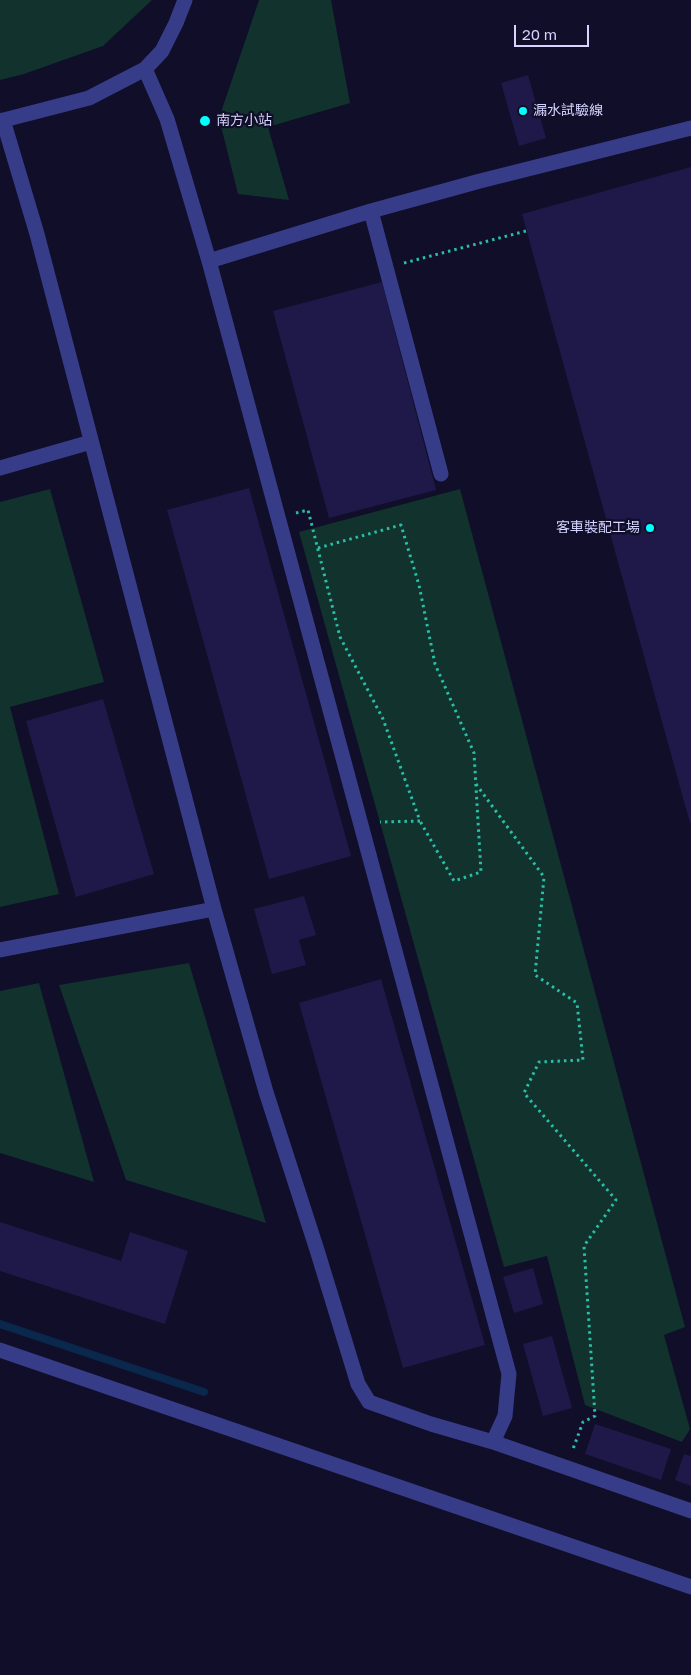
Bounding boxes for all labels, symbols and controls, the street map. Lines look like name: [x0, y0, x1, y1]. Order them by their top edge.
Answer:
scale bar: [516, 15, 591, 47]
text: 20 m: [522, 25, 557, 43]
place label: 漏水試驗線: [533, 103, 603, 119]
marker: 漏水試驗線: [517, 105, 529, 117]
place label: 南方小站: [216, 113, 272, 129]
marker: 南方小站: [198, 114, 212, 128]
place label: 客車裝配工場: [556, 520, 640, 536]
marker: 客車裝配工場: [644, 522, 656, 534]

